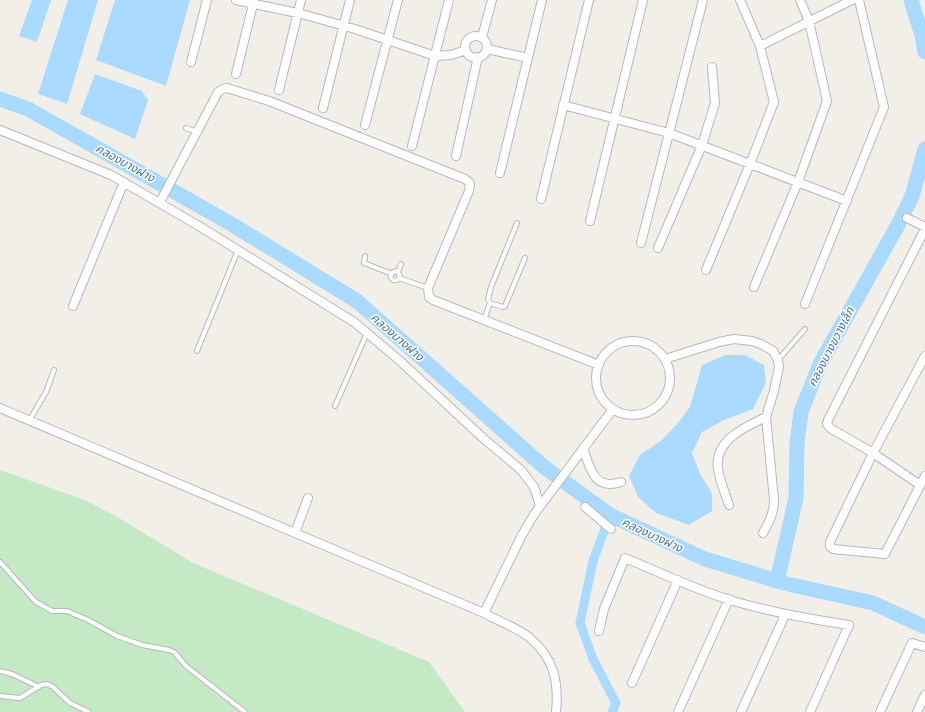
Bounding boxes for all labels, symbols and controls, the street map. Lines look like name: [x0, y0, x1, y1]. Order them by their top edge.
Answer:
water label: คลองบางฝาง: [93, 141, 157, 185]
water label: คลองบางขวางเล็ก: [805, 304, 857, 389]
water label: คลองบางฝาง: [368, 310, 427, 364]
water label: คลองบางฝาง: [619, 515, 685, 555]

